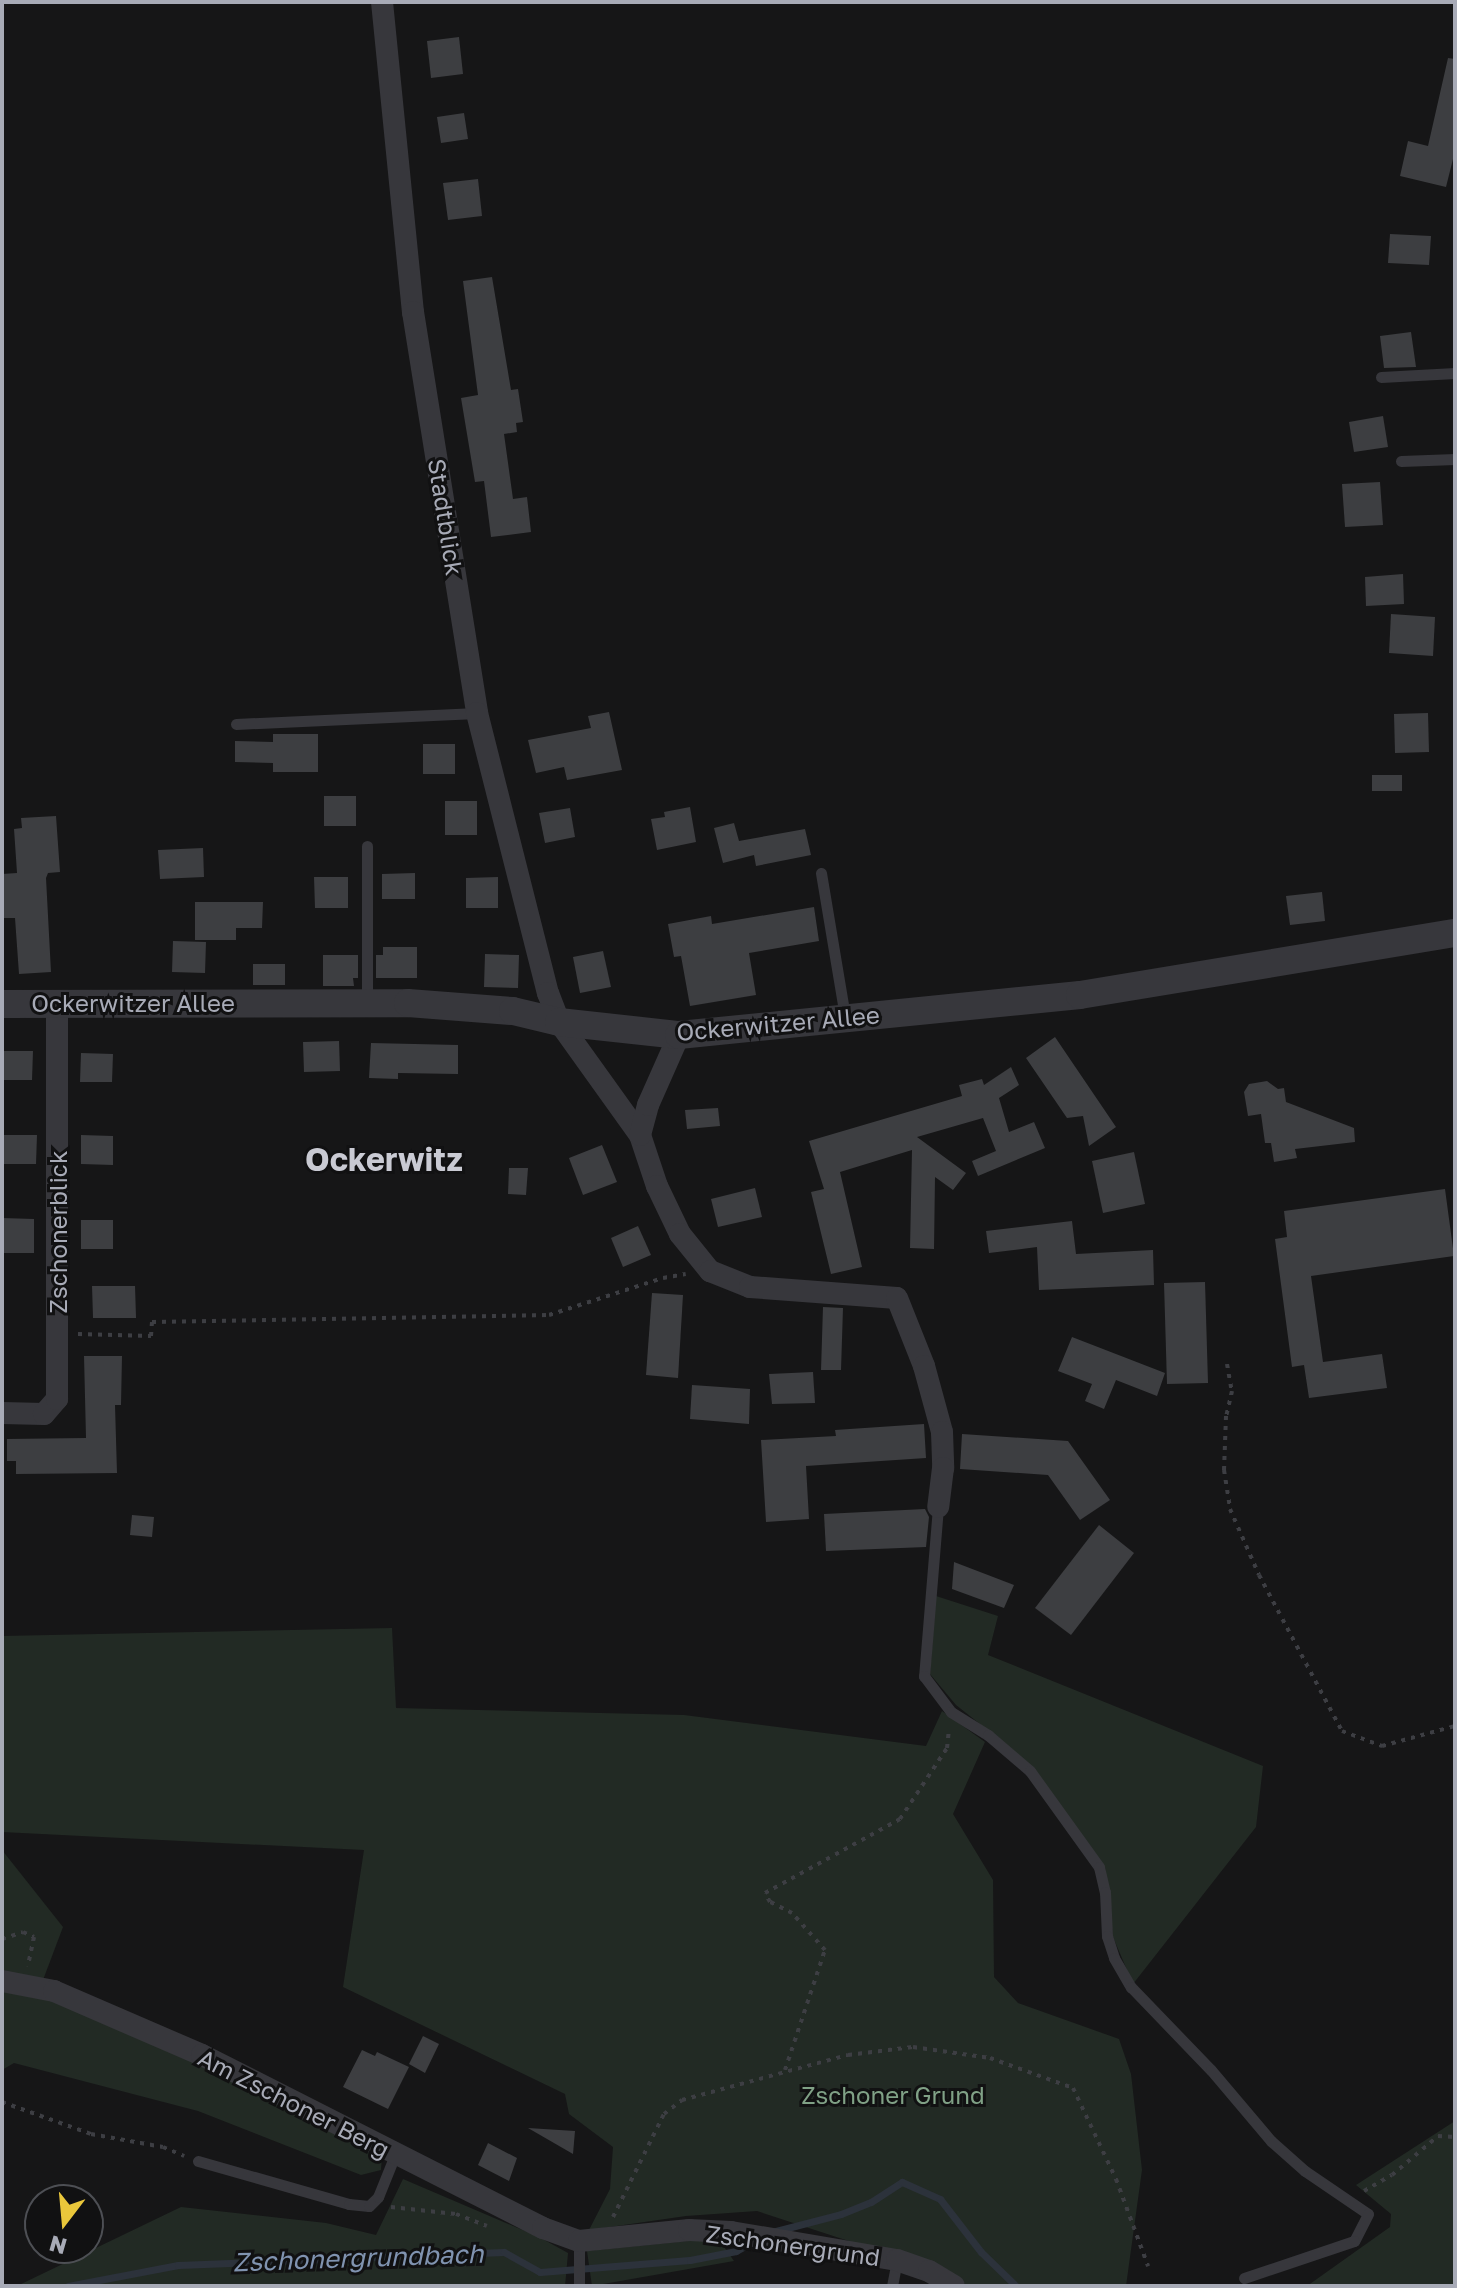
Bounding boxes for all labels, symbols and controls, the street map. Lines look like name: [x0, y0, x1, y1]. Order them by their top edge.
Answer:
street label: Stadtblick: [423, 457, 469, 577]
street label: Ockerwitzer Allee: [31, 989, 235, 1017]
street label: Ockerwitzer Allee: [675, 1000, 881, 1046]
district label: Ockerwitz: [305, 1140, 463, 1178]
street label: Zschonerblick: [44, 1151, 72, 1313]
street label: Am Zschoner Berg: [194, 2042, 394, 2164]
park label: Zschoner Grund: [801, 2081, 985, 2109]
north arrow: [24, 2184, 104, 2264]
street label: Zschonergrund: [704, 2219, 882, 2271]
text: N: [46, 2230, 70, 2261]
water label: Zschonergrundbach: [232, 2238, 484, 2278]

